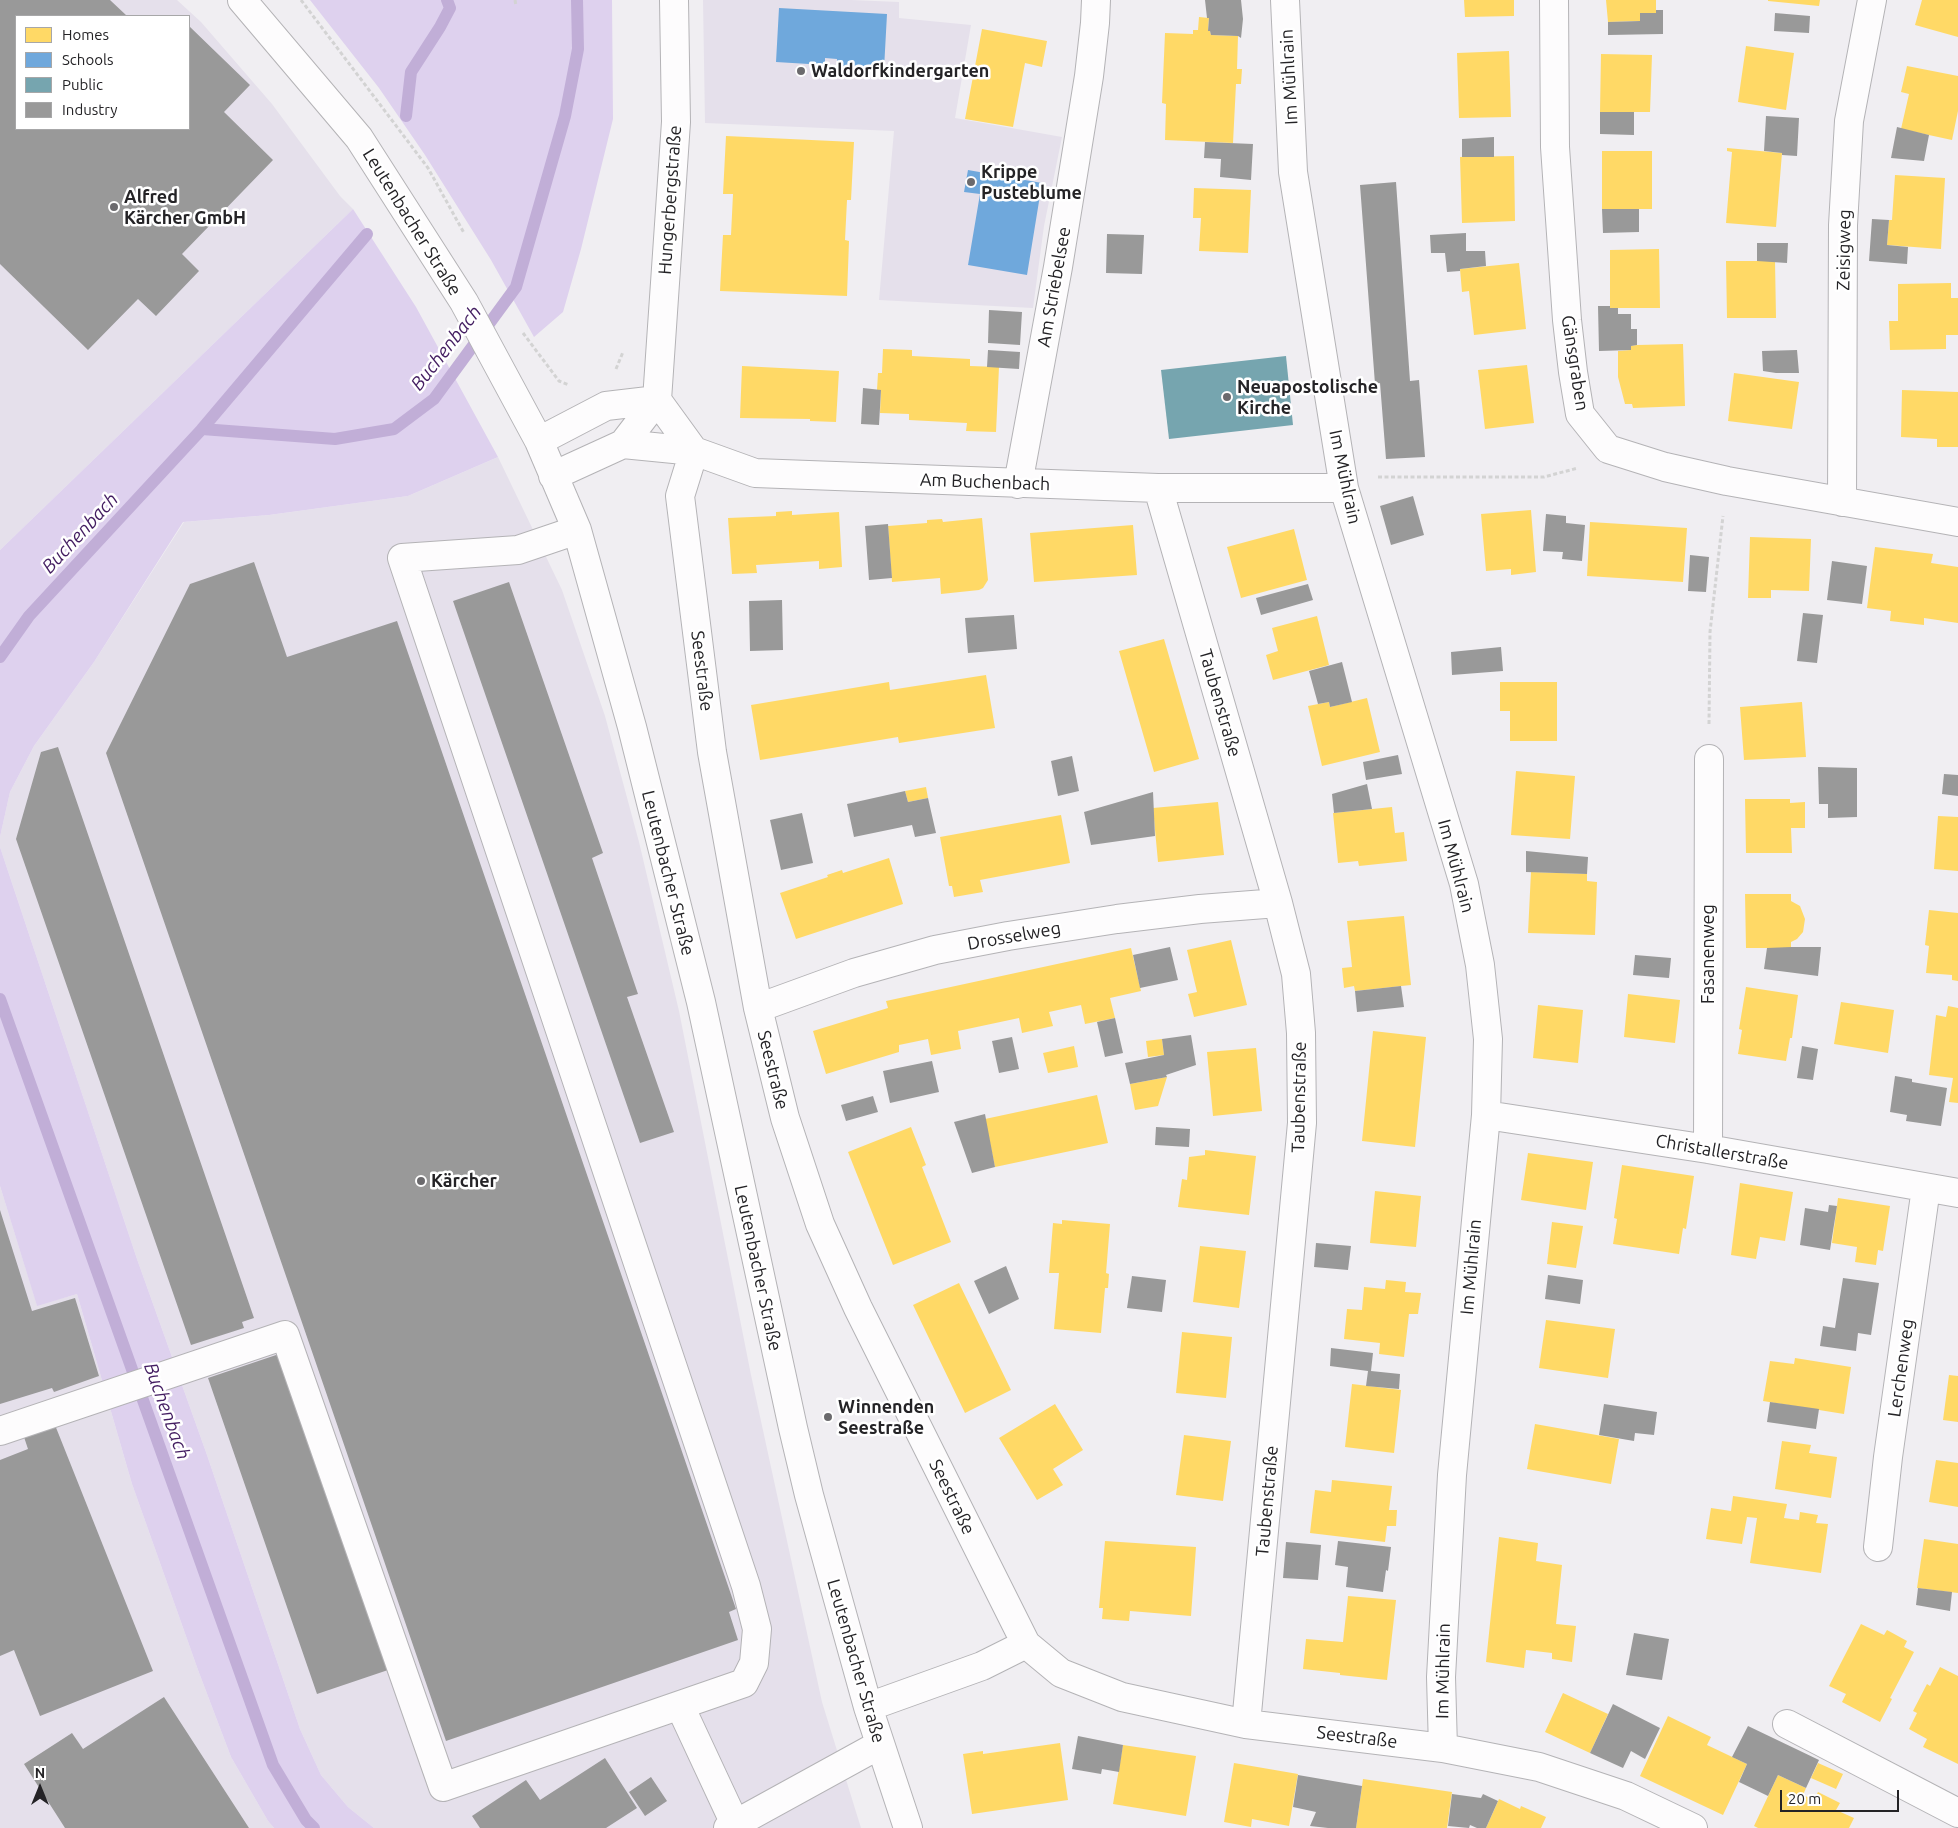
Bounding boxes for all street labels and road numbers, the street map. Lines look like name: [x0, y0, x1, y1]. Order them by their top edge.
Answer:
street label: Im Mühlrain: [1276, 29, 1302, 125]
street label: Hungerbergstraße: [654, 125, 686, 275]
street label: Leutenbacher Straße: [358, 144, 466, 300]
street label: Zeisigweg: [1832, 209, 1856, 291]
street label: Am Striebelsee: [1033, 225, 1075, 349]
street label: Gänsgraben: [1557, 314, 1593, 412]
street label: Im Mühlrain: [1324, 428, 1366, 526]
street label: Am Buchenbach: [919, 469, 1051, 495]
street label: Seestraße: [686, 629, 718, 713]
street label: Taubenstraße: [1194, 647, 1246, 759]
street label: Leutenbacher Straße: [637, 788, 699, 958]
street label: Im Mühlrain: [1433, 817, 1479, 915]
street label: Fasanenweg: [1697, 904, 1719, 1004]
street label: Drosselweg: [966, 917, 1062, 955]
street label: Seestraße: [753, 1028, 793, 1112]
street label: Taubenstraße: [1287, 1041, 1311, 1153]
street label: Christallerstraße: [1654, 1130, 1790, 1174]
street label: Leutenbacher Straße: [730, 1183, 786, 1353]
street label: Im Mühlrain: [1456, 1218, 1486, 1316]
street label: Lerchenweg: [1883, 1317, 1919, 1419]
street label: Taubenstraße: [1251, 1445, 1283, 1557]
street label: Seestraße: [925, 1456, 979, 1538]
street label: Leutenbacher Straße: [822, 1577, 890, 1745]
street label: Im Mühlrain: [1431, 1623, 1455, 1719]
street label: Seestraße: [1315, 1721, 1399, 1753]

